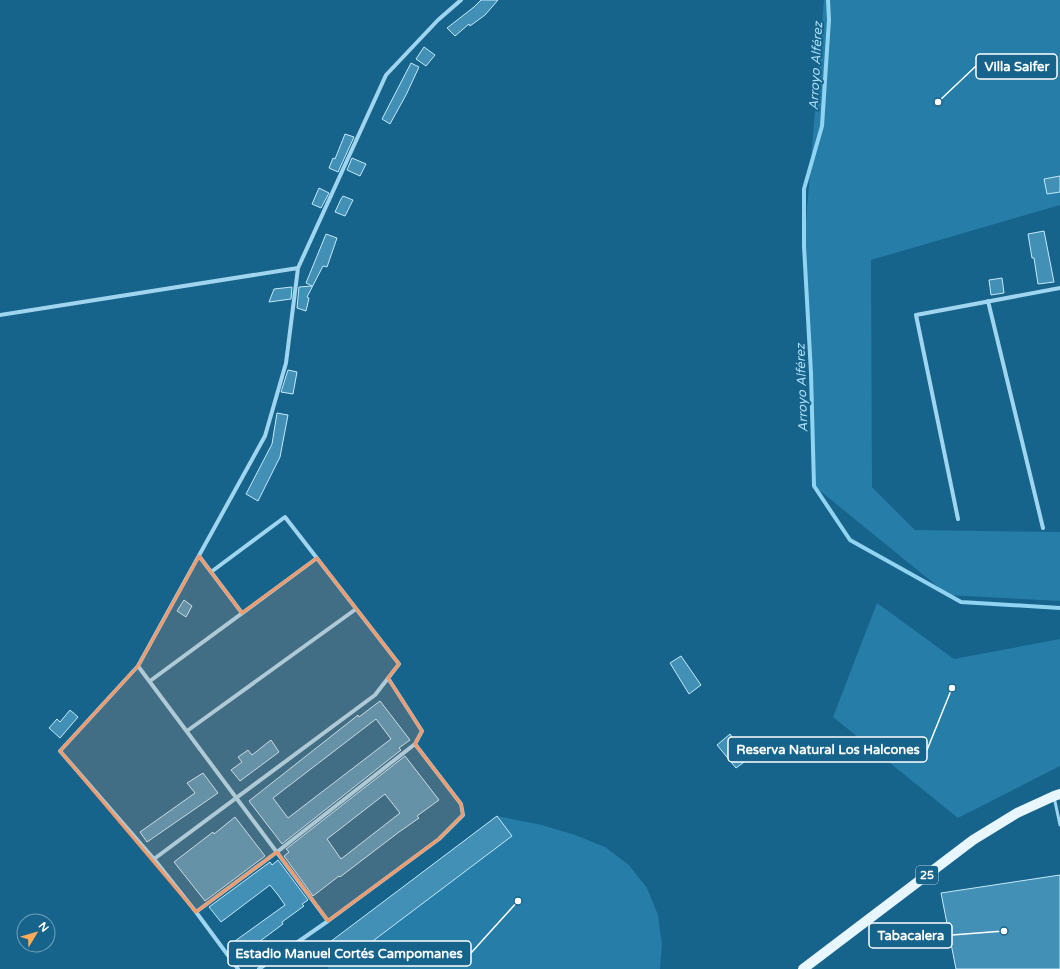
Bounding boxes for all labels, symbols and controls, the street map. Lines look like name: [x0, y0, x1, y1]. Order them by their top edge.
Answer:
water label: Arroyo Alférez: [806, 20, 826, 111]
callout: Villa Saifer: [976, 54, 1057, 79]
text: Villa Saifer: [985, 59, 1050, 75]
water label: Arroyo Alférez: [792, 342, 812, 433]
callout: Reserva Natural Los Halcones: [728, 737, 927, 762]
text: Reserva Natural Los Halcones: [736, 742, 920, 758]
road number: 25: [916, 866, 938, 884]
north arrow: [16, 913, 56, 953]
text: N: [36, 920, 51, 935]
callout: Tabacalera: [869, 923, 952, 948]
text: Tabacalera: [877, 928, 944, 944]
callout: Estadio Manuel Cortés Campomanes: [228, 941, 471, 966]
text: Estadio Manuel Cortés Campomanes: [235, 946, 463, 962]

